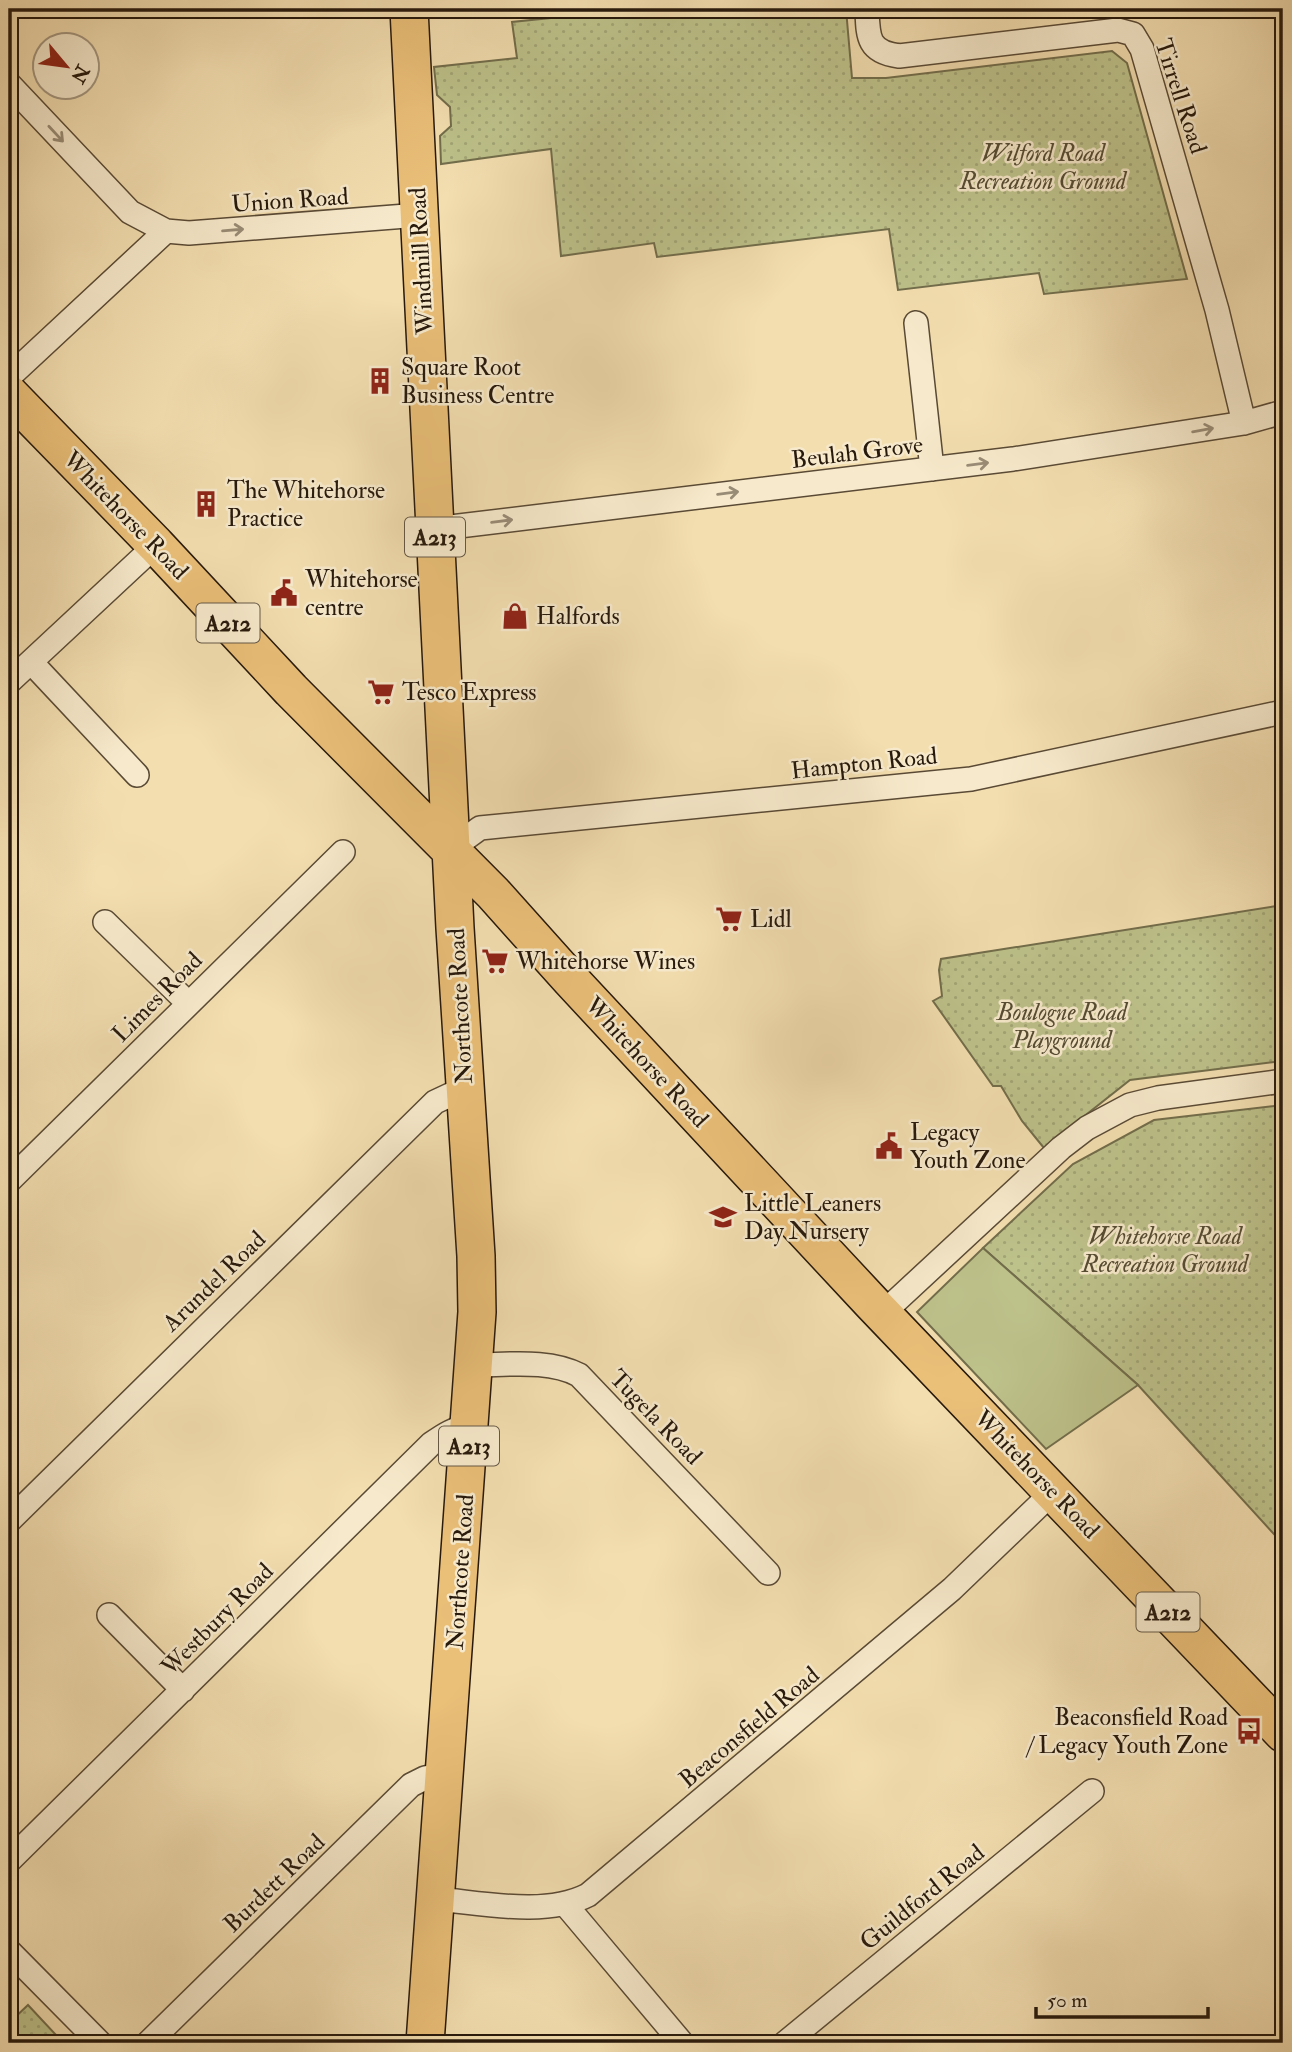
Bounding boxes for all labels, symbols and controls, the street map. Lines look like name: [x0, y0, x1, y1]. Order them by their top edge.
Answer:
north arrow: [32, 32, 102, 102]
street label: Tirrell Road: [1147, 35, 1214, 158]
text: N: [65, 60, 95, 88]
one-way arrow: [47, 125, 64, 142]
park label: Wilford Road Recreation Ground: [959, 138, 1128, 197]
street label: Union Road: [230, 181, 350, 220]
street label: Windmill Road: [402, 186, 441, 336]
one-way arrow: [222, 223, 244, 236]
place label: Square Root Business Centre: [401, 352, 554, 411]
building icon: Square Root Business Centre: [365, 366, 395, 396]
one-way arrow: [1191, 423, 1214, 436]
street label: Beulah Grove: [789, 429, 925, 476]
street label: Whitehorse Road: [55, 443, 195, 587]
one-way arrow: [966, 457, 989, 470]
place label: The Whitehorse Practice: [227, 475, 385, 534]
one-way arrow: [716, 486, 739, 499]
building icon: The Whitehorse Practice: [191, 489, 221, 519]
one-way arrow: [490, 514, 513, 527]
road number: A213: [405, 517, 465, 556]
place label: Whitehorse centre: [304, 564, 418, 623]
public building icon: Whitehorse centre: [269, 578, 299, 608]
shop icon: Halfords: [500, 601, 530, 631]
place label: Halfords: [536, 601, 620, 632]
road number: A212: [196, 604, 260, 642]
supermarket icon: Tesco Express: [366, 677, 396, 707]
place label: Tesco Express: [402, 677, 537, 708]
street label: Hampton Road: [789, 740, 939, 787]
supermarket icon: Lidl: [714, 904, 744, 934]
place label: Lidl: [750, 904, 792, 935]
street label: Northcote Road: [441, 927, 480, 1085]
street label: Limes Road: [105, 945, 209, 1049]
supermarket icon: Whitehorse Wines: [480, 946, 510, 976]
place label: Whitehorse Wines: [515, 946, 695, 977]
street label: Whitehorse Road: [577, 990, 715, 1134]
park label: Boulogne Road Playground: [996, 997, 1129, 1056]
place label: Legacy Youth Zone: [910, 1117, 1025, 1176]
public building icon: Legacy Youth Zone: [874, 1131, 904, 1161]
place label: Little Leaners Day Nursery: [744, 1188, 881, 1247]
school or university icon: Little Leaners Day Nursery: [708, 1202, 738, 1232]
park label: Whitehorse Road Recreation Ground: [1081, 1221, 1250, 1280]
street label: Arundel Road: [155, 1224, 273, 1339]
street label: Tugela Road: [603, 1363, 709, 1472]
street label: Whitehorse Road: [966, 1402, 1106, 1546]
road number: A213: [439, 1427, 499, 1466]
street label: Northcote Road: [440, 1493, 481, 1651]
street label: Westbury Road: [154, 1556, 280, 1683]
road number: A212: [1136, 1592, 1200, 1632]
street label: Beaconsfield Road: [673, 1660, 826, 1795]
place label: Beaconsfield Road / Legacy Youth Zone: [1025, 1702, 1228, 1761]
bus stop icon: Beaconsfield Road / Legacy Youth Zone: [1234, 1716, 1264, 1746]
street label: Burdett Road: [217, 1827, 332, 1940]
street label: Guildford Road: [854, 1837, 991, 1957]
scale bar: [1036, 1975, 1208, 2019]
text: 50 m: [1047, 1987, 1088, 2014]

